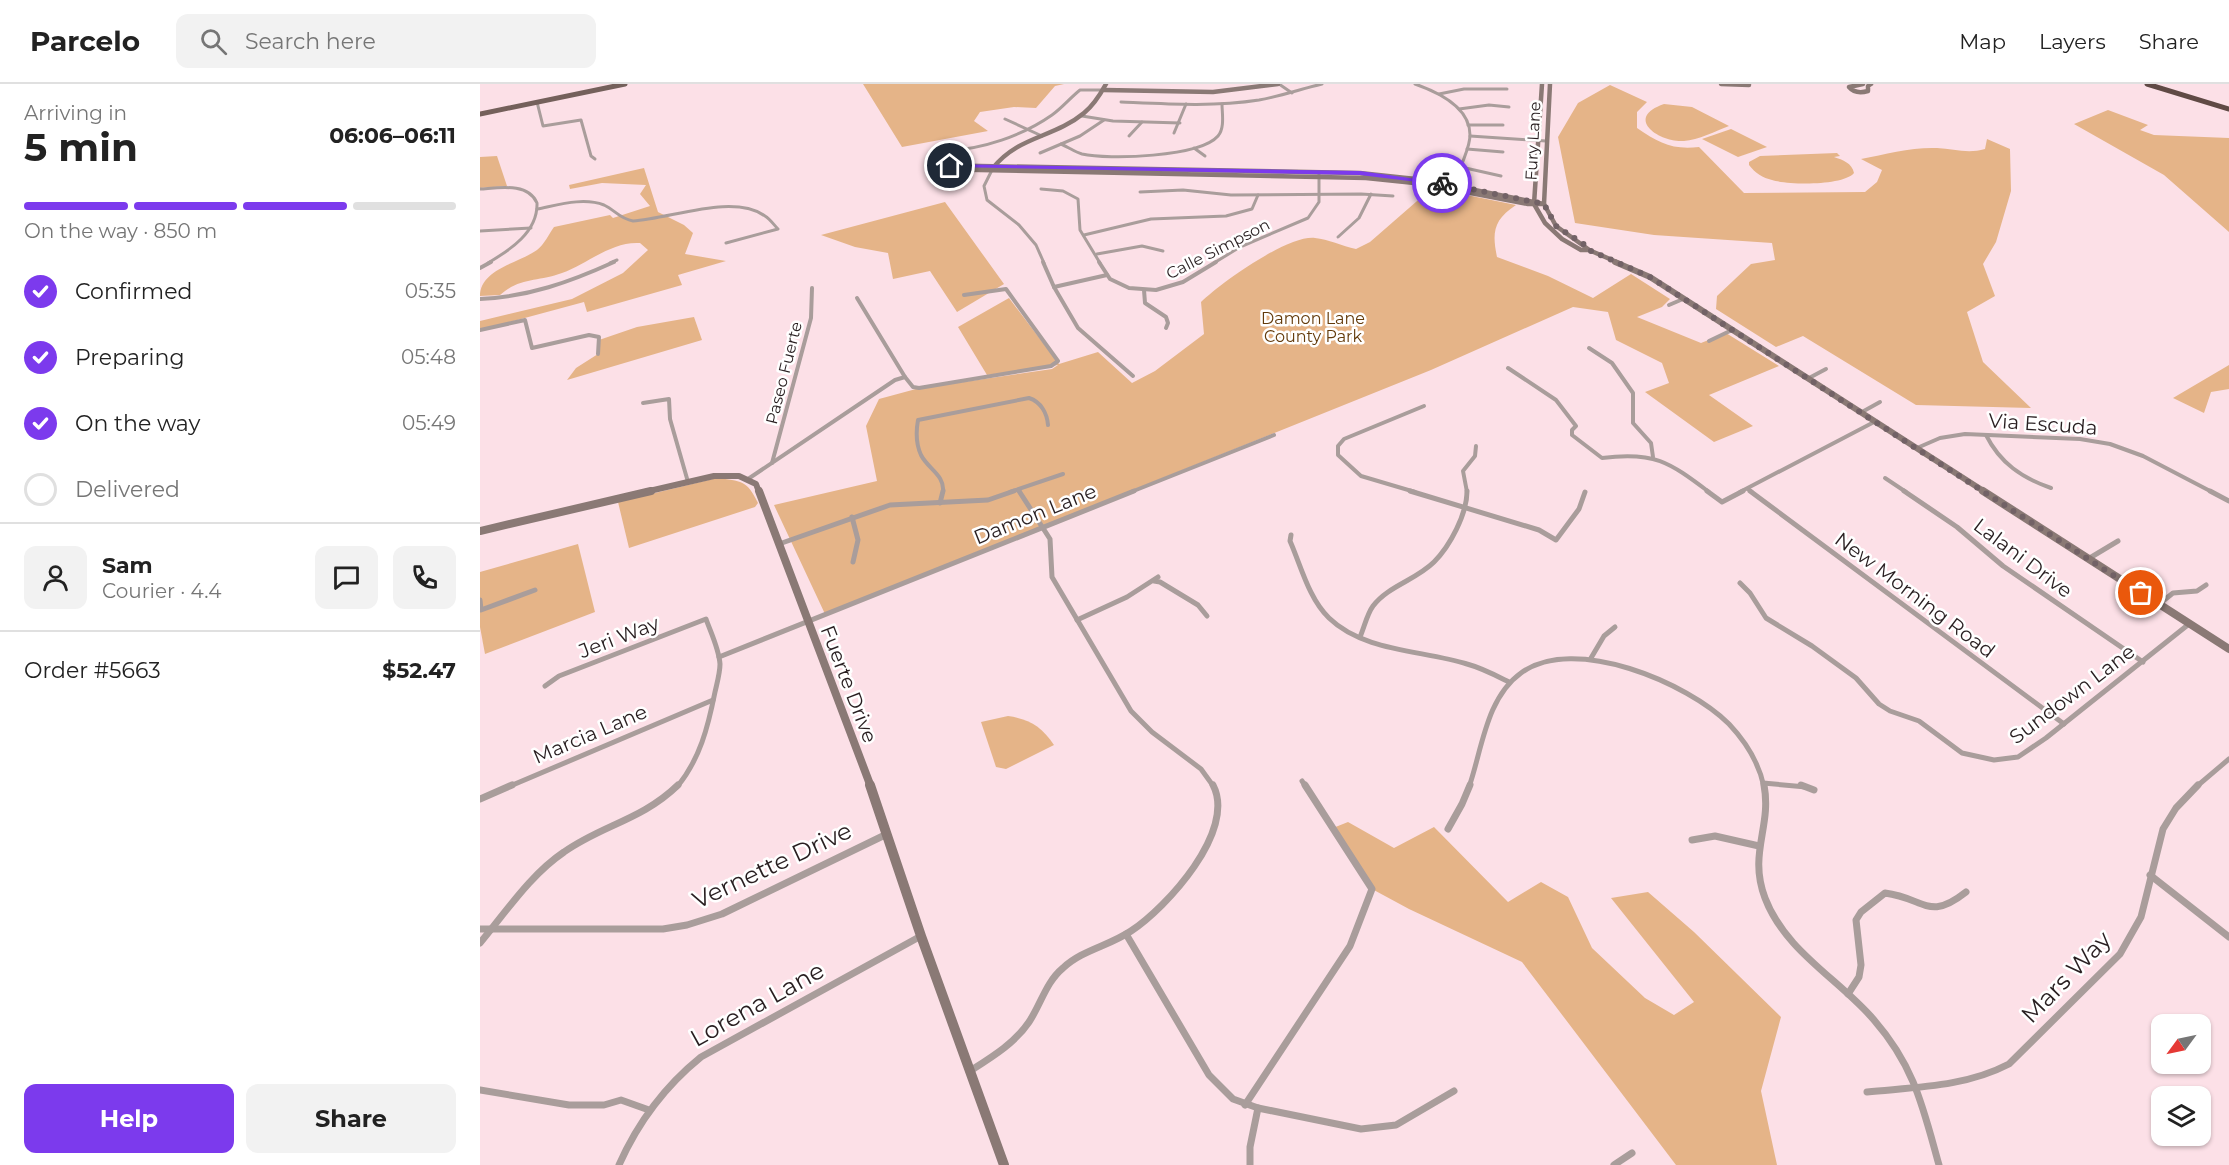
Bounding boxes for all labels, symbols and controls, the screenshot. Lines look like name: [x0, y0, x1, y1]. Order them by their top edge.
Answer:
search box: [176, 14, 596, 68]
text: Parcelo: [30, 24, 140, 58]
icon: search: [197, 25, 230, 58]
text: Search here: [245, 28, 376, 55]
text: Map: [1959, 29, 2006, 54]
text: Layers: [2039, 29, 2106, 54]
text: Share: [2139, 29, 2199, 54]
text: Arriving in: [24, 101, 127, 125]
street label: Fury Lane: [1521, 101, 1545, 181]
text: 06:06–06:11: [329, 122, 456, 149]
text: 5 min: [24, 123, 138, 171]
pin: [924, 140, 975, 191]
icon: home: [933, 149, 966, 182]
courier: [1412, 153, 1472, 213]
icon: bike: [1426, 167, 1459, 200]
street label: Calle Simpson: [1163, 215, 1273, 283]
text: On the way · 850 m: [24, 219, 217, 243]
icon: check: [24, 275, 57, 308]
text: Confirmed: [75, 278, 192, 305]
text: 05:35: [405, 279, 456, 303]
park label: Damon Lane County Park: [1261, 309, 1365, 346]
street label: Paseo Fuerte: [762, 320, 806, 426]
icon: check: [24, 341, 57, 374]
text: Preparing: [75, 344, 184, 371]
text: 05:48: [401, 345, 456, 369]
icon: check: [24, 407, 57, 440]
street label: Via Escuda: [1988, 408, 2098, 440]
text: On the way: [75, 410, 200, 437]
text: 05:49: [402, 411, 456, 435]
text: Delivered: [75, 476, 180, 503]
street label: Damon Lane: [970, 479, 1100, 549]
street label: Lalani Drive: [1969, 513, 2077, 603]
street label: New Morning Road: [1830, 527, 2000, 663]
button: person: [24, 546, 87, 609]
button: chat: [315, 546, 378, 609]
button: phone: [393, 546, 456, 609]
text: Sam: [102, 552, 153, 579]
pin: [2115, 567, 2166, 618]
icon: bag: [2124, 576, 2157, 609]
text: Courier · 4.4: [102, 579, 221, 603]
street label: Jeri Way: [575, 611, 663, 664]
street label: Fuerte Drive: [816, 622, 882, 746]
street label: Sundown Lane: [2005, 639, 2139, 749]
text: Order #5663: [24, 657, 161, 684]
text: $52.47: [382, 657, 456, 684]
street label: Marcia Lane: [529, 699, 651, 769]
street label: Vernette Drive: [688, 815, 856, 915]
street label: Mars Way: [2015, 925, 2117, 1029]
street label: Lorena Lane: [685, 955, 829, 1053]
north arrow: [2151, 1014, 2211, 1074]
map controls: [2151, 1014, 2211, 1146]
button: Help: [24, 1084, 234, 1153]
button: Share: [246, 1084, 456, 1153]
button: layers: [2151, 1086, 2211, 1146]

